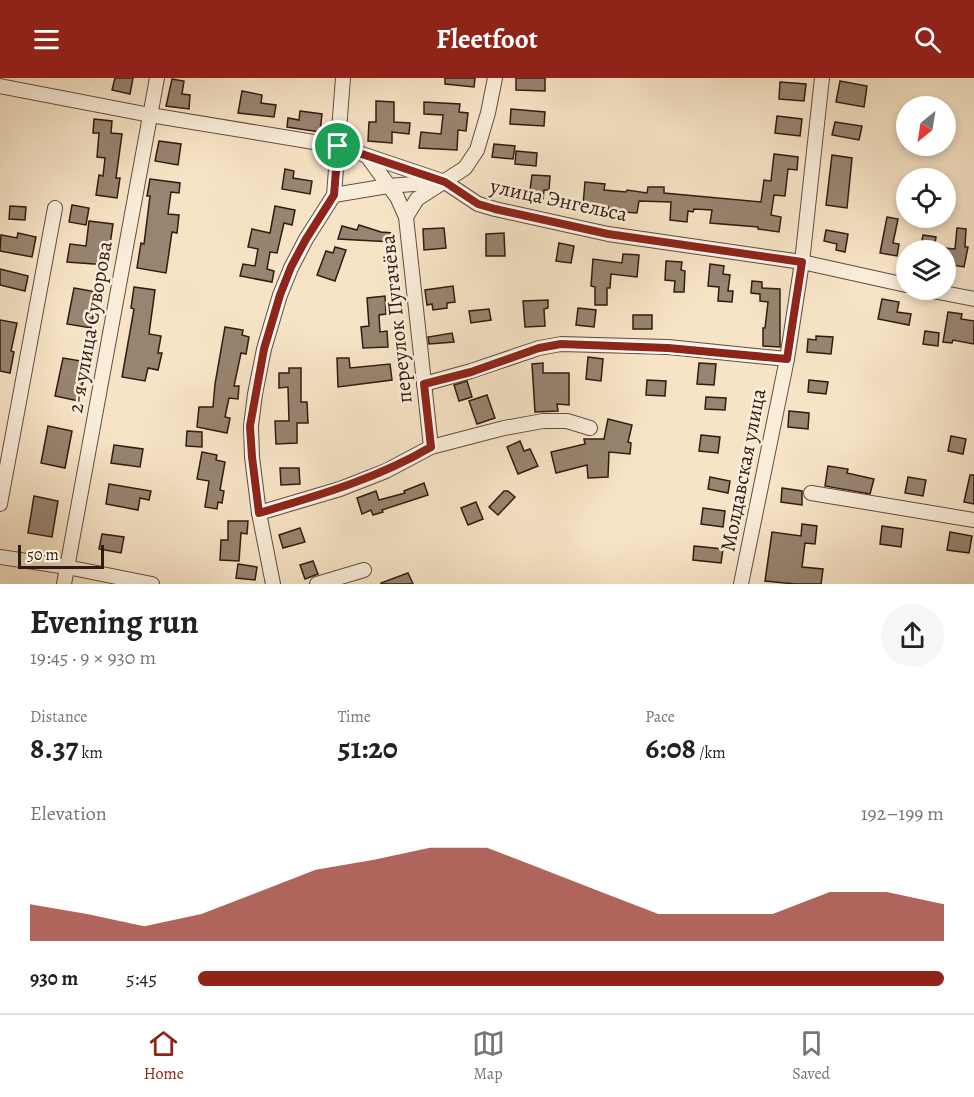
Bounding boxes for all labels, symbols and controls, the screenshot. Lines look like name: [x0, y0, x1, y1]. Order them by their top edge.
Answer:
text: Fleetfoot: [436, 21, 538, 57]
icon: menu: [30, 23, 63, 56]
icon: search: [911, 23, 944, 56]
north arrow: [896, 96, 956, 156]
map controls: [896, 96, 956, 300]
pin: [312, 120, 363, 171]
icon: arrive: [321, 129, 354, 162]
button: locate: [896, 168, 956, 228]
street label: улица Энгельса: [487, 172, 630, 228]
street label: переулок Пугачёва: [373, 233, 419, 405]
street label: 2-я улица Суворова: [61, 239, 119, 415]
button: layers: [896, 240, 956, 300]
street label: Молдавская улица: [713, 386, 773, 554]
scale bar: [18, 542, 104, 570]
text: 50 m: [27, 544, 59, 566]
text: Evening run: [30, 599, 199, 644]
button: share: [881, 604, 944, 667]
text: 19:45 · 9 × 930 m: [30, 644, 156, 671]
text: Distance: [30, 706, 87, 728]
text: Time: [338, 706, 371, 728]
text: Pace: [645, 706, 675, 728]
text: 8.37: [30, 728, 78, 768]
text: 51:20: [338, 728, 398, 768]
text: 6:08: [645, 728, 696, 768]
text: km: [78, 742, 103, 764]
text: /km: [696, 742, 726, 764]
text: Elevation: [30, 800, 107, 827]
text: 192–199 m: [861, 800, 944, 827]
text: 930 m: [30, 965, 78, 992]
text: 5:45: [126, 965, 157, 992]
tab: Home: [144, 1027, 184, 1085]
tab: Map: [472, 1027, 505, 1085]
tab: Saved: [792, 1027, 830, 1085]

